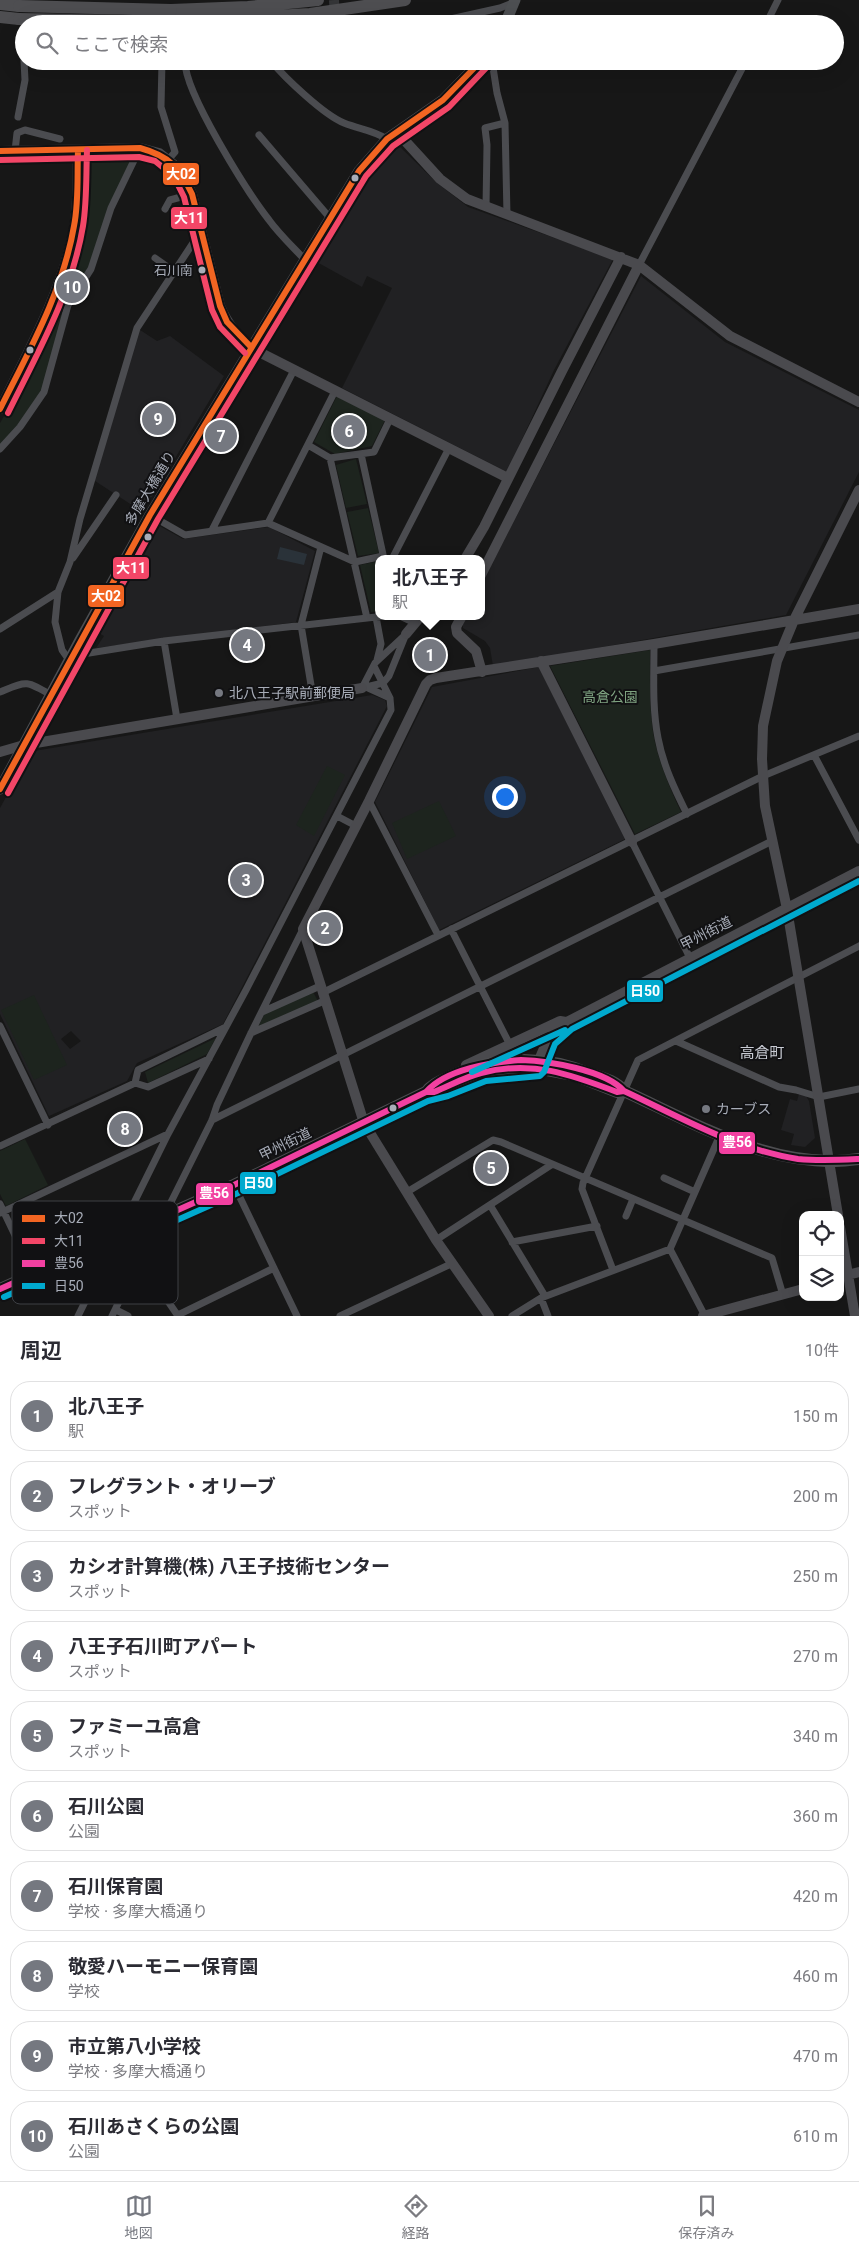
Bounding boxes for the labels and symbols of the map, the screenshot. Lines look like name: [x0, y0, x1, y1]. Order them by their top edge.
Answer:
line badge: 大02: [162, 162, 200, 186]
text: 大02: [166, 166, 196, 182]
unlabelled marker: [350, 173, 360, 183]
line badge: 大11: [170, 206, 208, 230]
text: 大11: [174, 210, 204, 226]
place label: 石川南: [154, 263, 193, 278]
marker: 石川南: [197, 265, 207, 275]
pin: 10: [56, 268, 88, 306]
unlabelled marker: [25, 345, 35, 355]
pin: 9: [142, 400, 174, 438]
pin: 6: [333, 412, 365, 450]
pin: 7: [205, 417, 237, 455]
street label: 多摩大橋通り: [122, 448, 178, 528]
unlabelled marker: [143, 532, 153, 542]
line badge: 大11: [112, 556, 150, 580]
text: 大11: [116, 560, 146, 576]
line badge: 大02: [87, 584, 125, 608]
text: 大02: [91, 588, 121, 604]
pin: 4: [231, 626, 263, 664]
pin: 1: [414, 636, 446, 674]
place label: 北八王子駅前郵便局: [229, 685, 355, 701]
marker: 北八王子駅前郵便局: [213, 687, 225, 699]
park label: 高倉公園: [582, 689, 638, 705]
your location: [492, 784, 518, 810]
pin: 3: [230, 861, 262, 899]
pin: 2: [309, 909, 341, 947]
street label: 甲州街道: [677, 913, 735, 953]
line badge: 日50: [626, 979, 664, 1003]
text: 日50: [630, 983, 660, 999]
district label: 高倉町: [739, 1044, 785, 1062]
place label: カーブス: [716, 1101, 771, 1117]
unlabelled marker: [388, 1103, 398, 1113]
marker: カーブス: [700, 1103, 712, 1115]
pin: 8: [109, 1110, 141, 1148]
street label: 甲州街道: [256, 1125, 314, 1163]
line badge: 豊56: [718, 1131, 756, 1155]
text: 豊56: [722, 1134, 752, 1150]
pin: 5: [475, 1149, 507, 1187]
line badge: 日50: [239, 1171, 277, 1195]
text: 日50: [243, 1175, 273, 1191]
line badge: 豊56: [195, 1182, 234, 1206]
text: 豊56: [199, 1185, 229, 1201]
legend: [12, 1201, 178, 1304]
text: 大02: [54, 1210, 84, 1226]
text: 大11: [54, 1233, 84, 1249]
text: 豊56: [54, 1255, 84, 1271]
text: 日50: [54, 1278, 84, 1294]

